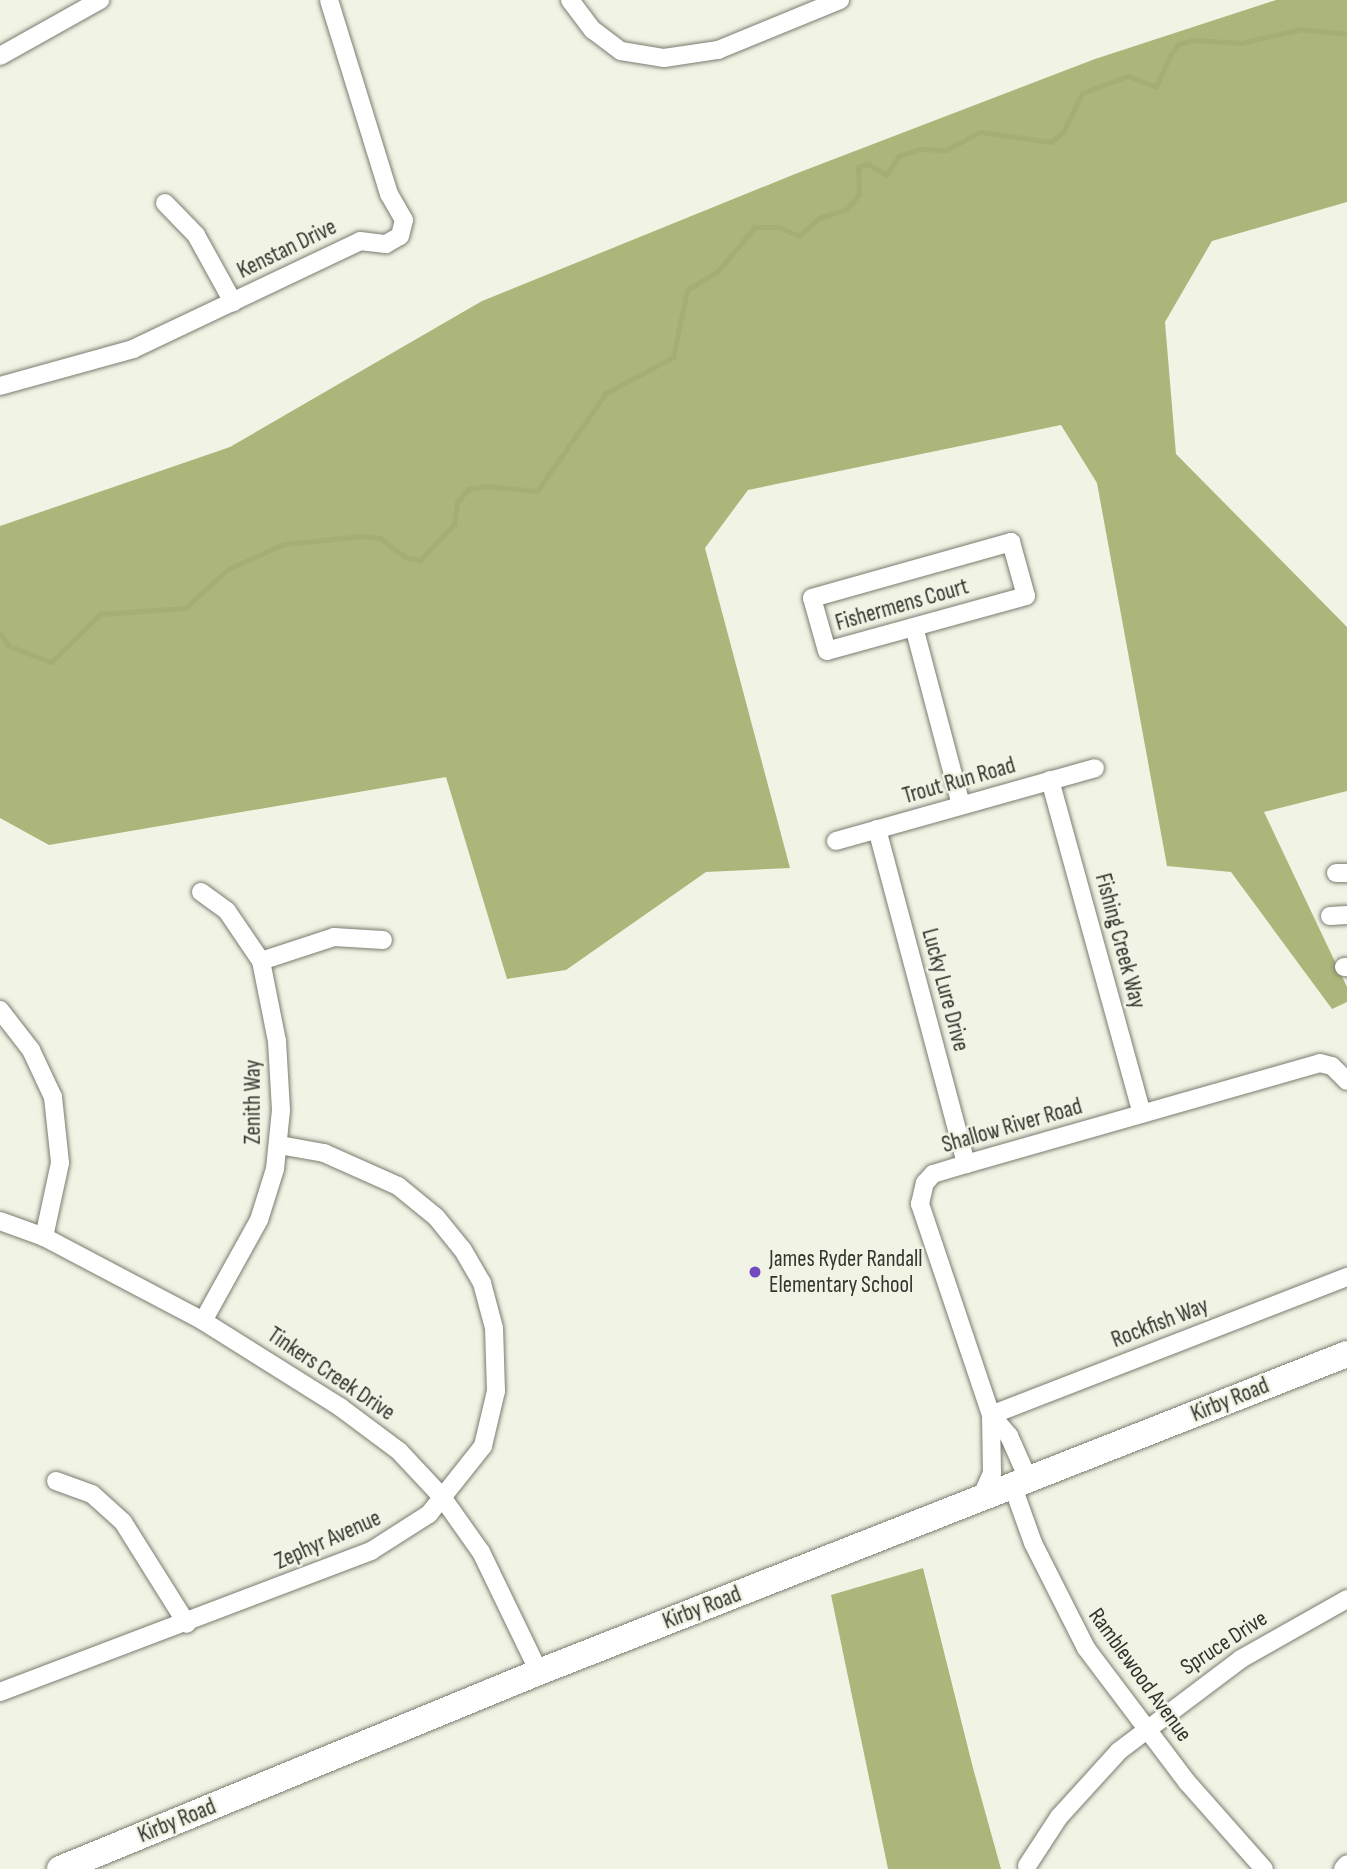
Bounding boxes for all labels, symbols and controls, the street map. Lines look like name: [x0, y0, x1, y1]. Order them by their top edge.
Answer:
street label: Kenstan Drive: [233, 213, 341, 285]
street label: Fishermens Court: [832, 573, 972, 637]
street label: Trout Run Road: [900, 752, 1018, 810]
street label: Fishing Creek Way: [1089, 871, 1151, 1011]
street label: Lucky Lure Drive: [915, 926, 975, 1054]
street label: Zenith Way: [239, 1060, 267, 1144]
street label: Shallow River Road: [939, 1093, 1085, 1159]
place label: James Ryder Randall Elementary School: [769, 1245, 923, 1299]
marker: James Ryder Randall Elementary School: [747, 1264, 763, 1280]
street label: Rockfish Way: [1108, 1292, 1212, 1354]
street label: Tinkers Creek Drive: [262, 1321, 400, 1427]
street label: Kirby Road: [1187, 1372, 1273, 1428]
street label: Zephyr Avenue: [271, 1504, 385, 1576]
street label: Kirby Road: [659, 1581, 745, 1635]
street label: Ramblewood Avenue: [1082, 1603, 1198, 1747]
street label: Spruce Drive: [1175, 1605, 1273, 1681]
street label: Kirby Road: [134, 1793, 220, 1849]

